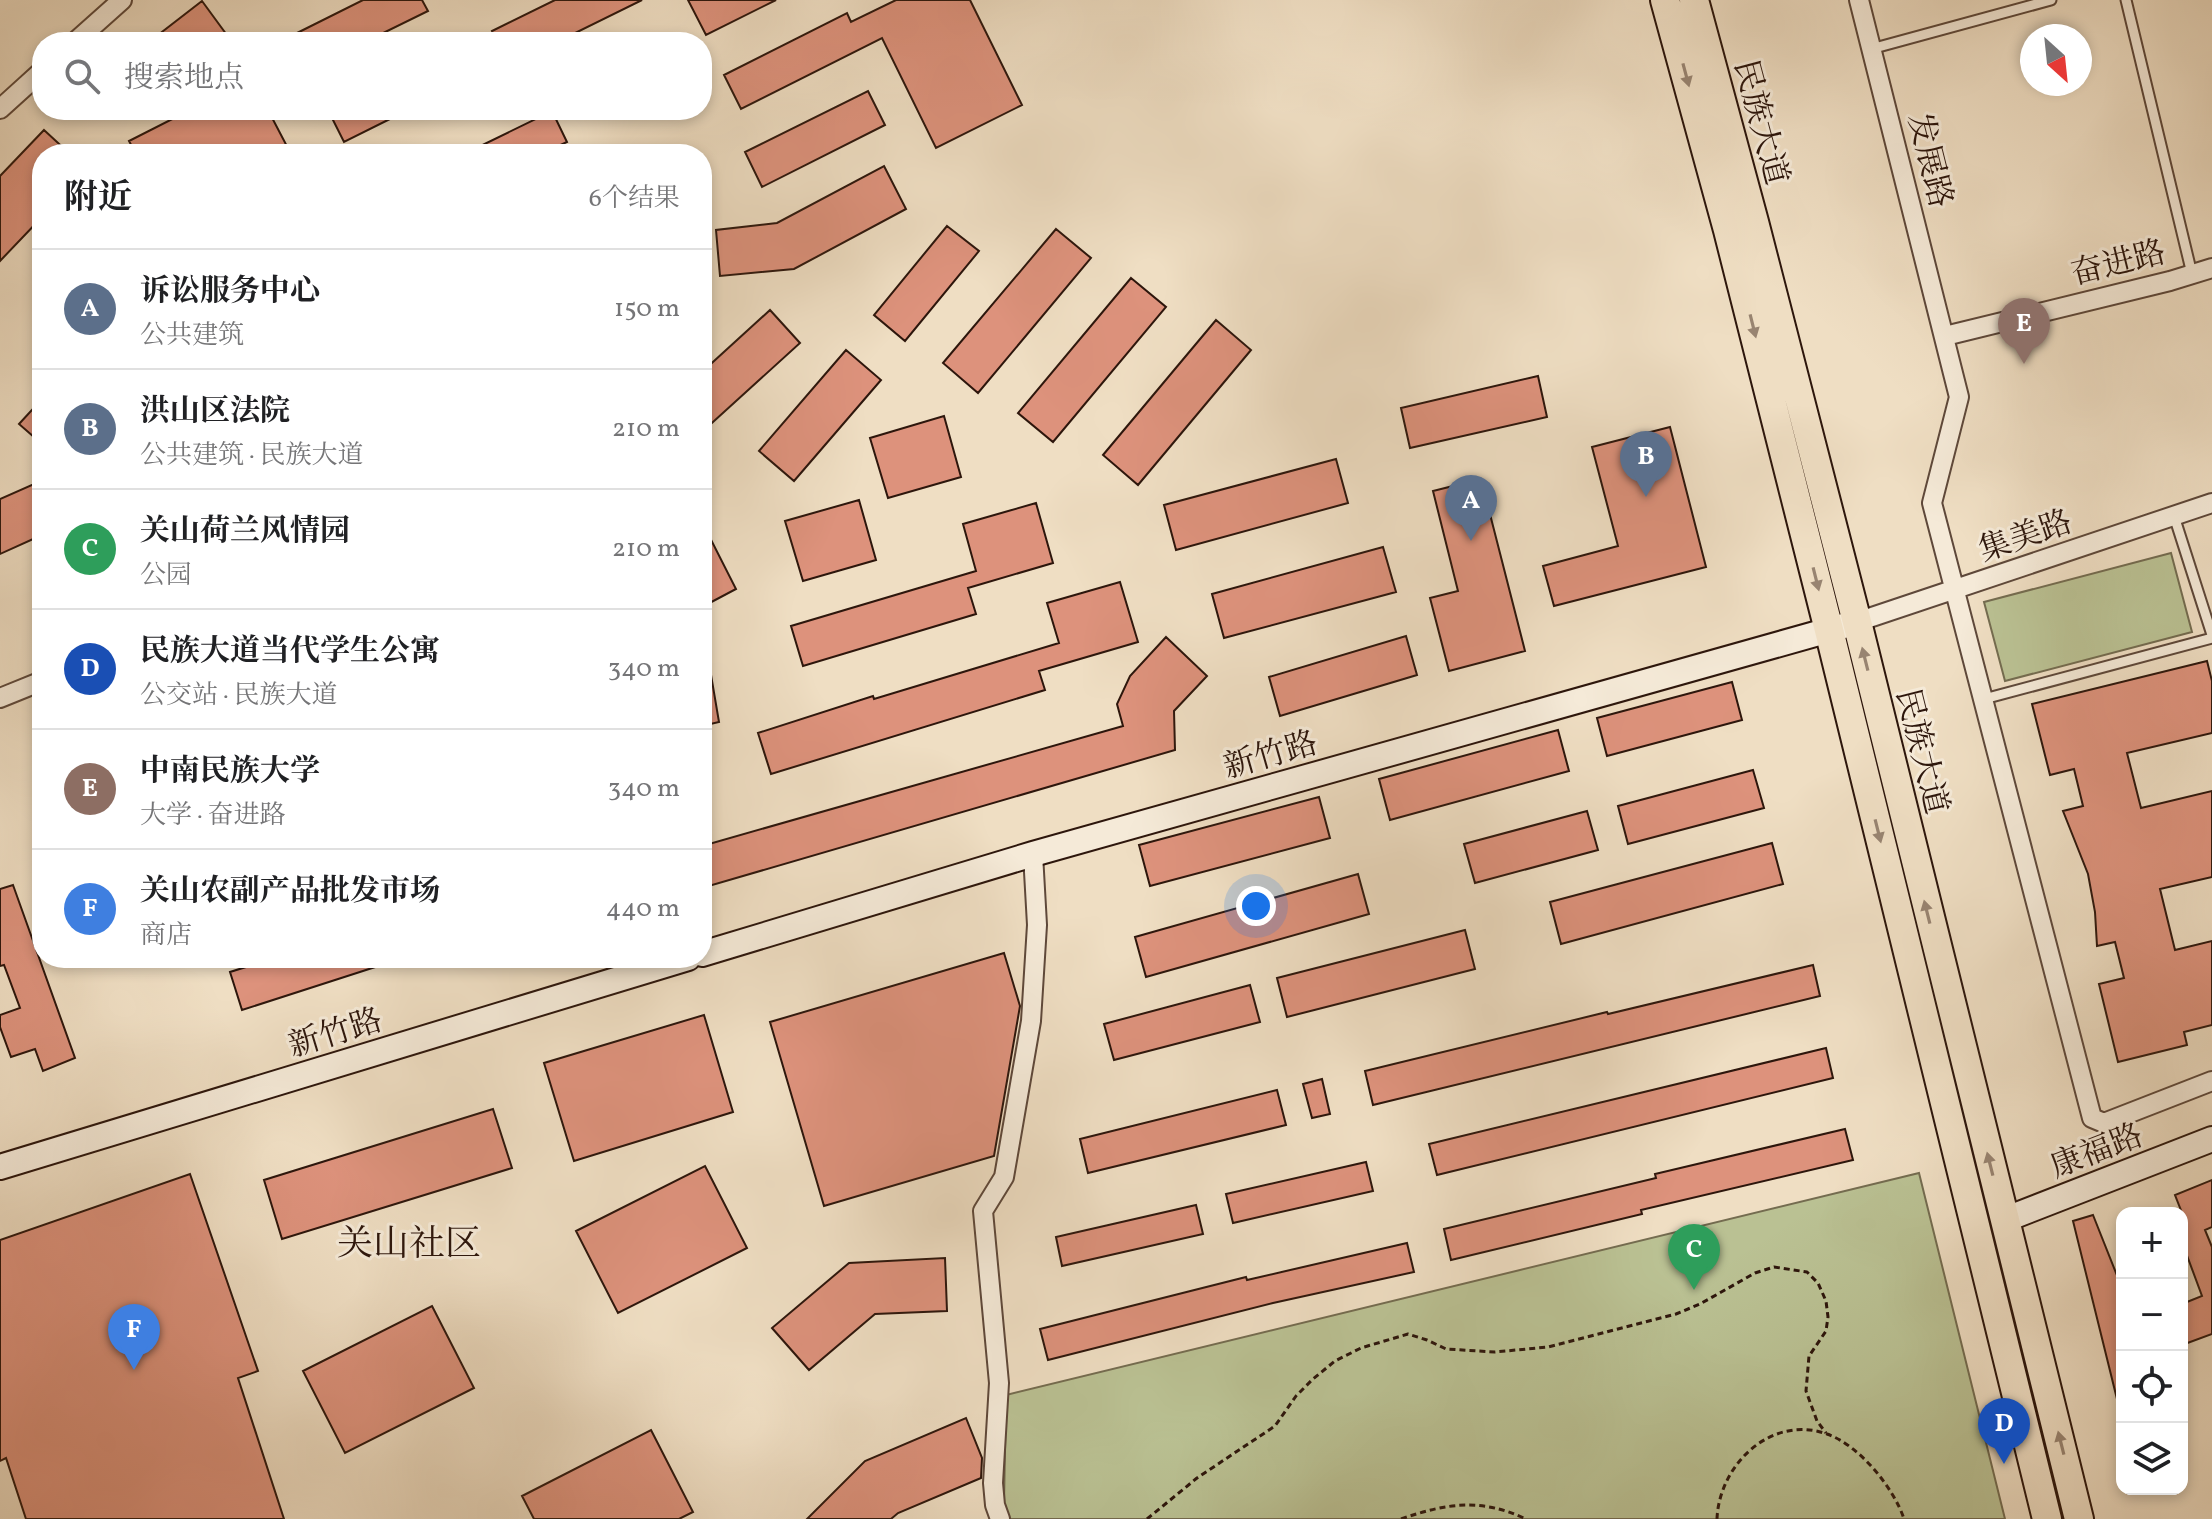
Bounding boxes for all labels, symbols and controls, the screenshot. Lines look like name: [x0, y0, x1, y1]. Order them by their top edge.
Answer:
north arrow: [2020, 24, 2092, 96]
search box: [32, 32, 712, 120]
icon: search: [60, 54, 104, 98]
street label: 民族大道: [1721, 55, 1797, 190]
text: 搜索地点: [124, 58, 244, 100]
one-way arrow: [1681, 63, 1693, 88]
street label: 发展路: [1895, 109, 1961, 213]
text: 附近: [64, 176, 132, 223]
text: 6个结果: [589, 181, 680, 217]
street label: 奋进路: [2067, 232, 2171, 298]
text: 诉讼服务中心: [140, 271, 320, 313]
text: A: [81, 291, 99, 327]
text: 150 m: [614, 291, 680, 327]
pin: E: [1998, 298, 2050, 364]
one-way arrow: [1747, 314, 1759, 339]
text: 公共建筑: [140, 318, 244, 354]
text: 洪山区法院: [140, 391, 290, 433]
text: B: [81, 411, 99, 447]
text: 210 m: [612, 411, 680, 447]
pin: B: [1620, 431, 1672, 497]
text: 公共建筑 · 民族大道: [140, 438, 364, 474]
pin: A: [1445, 475, 1497, 541]
street label: 集美路: [1973, 501, 2079, 574]
text: 关山荷兰风情园: [140, 511, 350, 553]
text: C: [82, 531, 98, 567]
text: 210 m: [612, 531, 680, 567]
text: 公园: [140, 558, 192, 594]
one-way arrow: [1811, 566, 1823, 591]
text: 民族大道当代学生公寓: [140, 631, 440, 673]
one-way arrow: [1859, 647, 1871, 672]
text: D: [80, 651, 100, 687]
text: 340 m: [608, 651, 680, 687]
text: 公交站 · 民族大道: [140, 678, 338, 714]
street label: 民族大道: [1883, 684, 1957, 819]
street label: 新竹路: [1219, 723, 1323, 791]
text: 中南民族大学: [140, 751, 320, 793]
text: E: [82, 771, 98, 807]
text: 340 m: [608, 771, 680, 807]
text: 大学 · 奋进路: [140, 798, 286, 834]
one-way arrow: [1873, 819, 1885, 844]
text: 关山农副产品批发市场: [140, 871, 440, 913]
your location: [1236, 886, 1276, 926]
text: F: [82, 891, 98, 927]
text: 440 m: [606, 891, 680, 927]
one-way arrow: [1920, 899, 1933, 924]
text: 商店: [140, 918, 192, 954]
street label: 新竹路: [284, 1000, 388, 1070]
street label: 康福路: [2044, 1115, 2150, 1191]
one-way arrow: [1983, 1151, 1995, 1176]
map controls: [2116, 1207, 2188, 1495]
button: +: [2116, 1207, 2188, 1279]
district label: 关山社区: [337, 1221, 481, 1271]
pin: C: [1668, 1224, 1720, 1290]
button: −: [2116, 1279, 2188, 1351]
pin: F: [108, 1304, 160, 1370]
button: locate: [2116, 1351, 2188, 1423]
pin: D: [1978, 1398, 2030, 1464]
button: layers: [2116, 1423, 2188, 1495]
one-way arrow: [2054, 1431, 2066, 1456]

